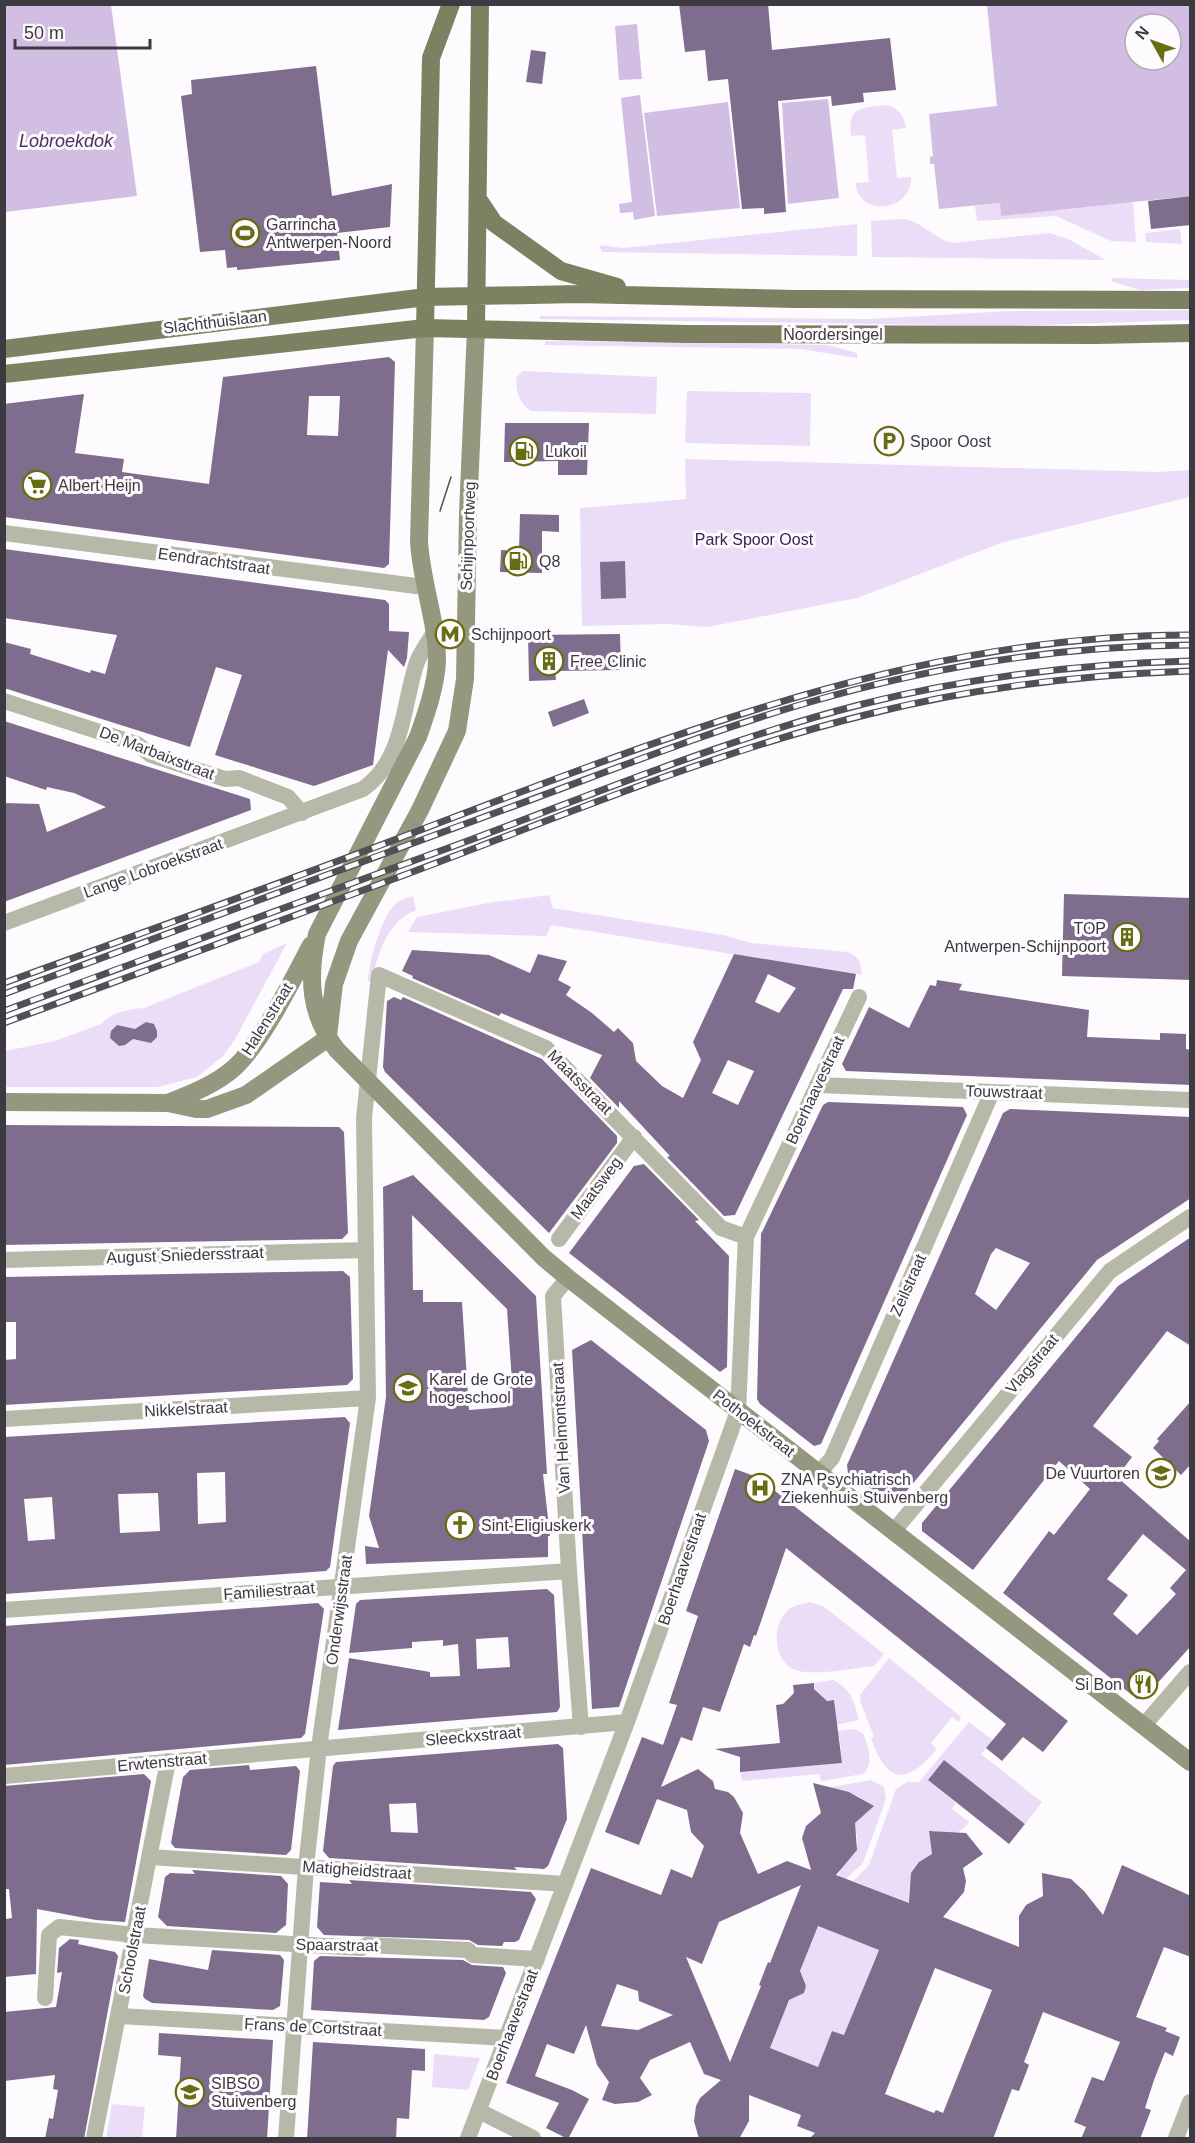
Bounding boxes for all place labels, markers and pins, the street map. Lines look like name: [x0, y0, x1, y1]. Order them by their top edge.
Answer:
place label: Garrincha Antwerpen-Noord: [266, 216, 391, 251]
sports icon: Garrincha Antwerpen-Noord: [229, 217, 261, 249]
parking icon: Spoor Oost: [873, 425, 905, 457]
place label: Spoor Oost: [910, 433, 991, 450]
fuel station icon: Lukoil: [508, 435, 540, 467]
place label: Lukoil: [545, 443, 587, 460]
supermarket icon: Albert Heijn: [21, 469, 53, 501]
place label: Albert Heijn: [58, 477, 141, 494]
fuel station icon: Q8: [502, 545, 534, 577]
place label: Q8: [539, 553, 560, 570]
metro station icon: Schijnpoort: [434, 618, 466, 650]
place label: Schijnpoort: [471, 626, 552, 643]
building icon: Free Clinic: [533, 645, 565, 677]
place label: Free Clinic: [570, 653, 646, 670]
place label: TOP Antwerpen-Schijnpoort: [944, 920, 1107, 955]
building icon: TOP Antwerpen-Schijnpoort: [1111, 921, 1143, 953]
place label: Karel de Grote hogeschool: [429, 1371, 533, 1406]
school or university icon: Karel de Grote hogeschool: [392, 1372, 424, 1404]
school or university icon: De Vuurtoren: [1145, 1457, 1177, 1489]
place label: De Vuurtoren: [1045, 1465, 1140, 1482]
place label: ZNA Psychiatrisch Ziekenhuis Stuivenberg: [781, 1471, 948, 1506]
hospital icon: ZNA Psychiatrisch Ziekenhuis Stuivenberg: [744, 1472, 776, 1504]
church icon: Sint-Eligiuskerk: [444, 1509, 476, 1541]
place label: Sint-Eligiuskerk: [481, 1517, 592, 1534]
restaurant icon: Si Bon: [1127, 1668, 1159, 1700]
place label: Si Bon: [1075, 1676, 1122, 1693]
place label: SIBSO Stuivenberg: [211, 2075, 296, 2110]
school or university icon: SIBSO Stuivenberg: [174, 2076, 206, 2108]

